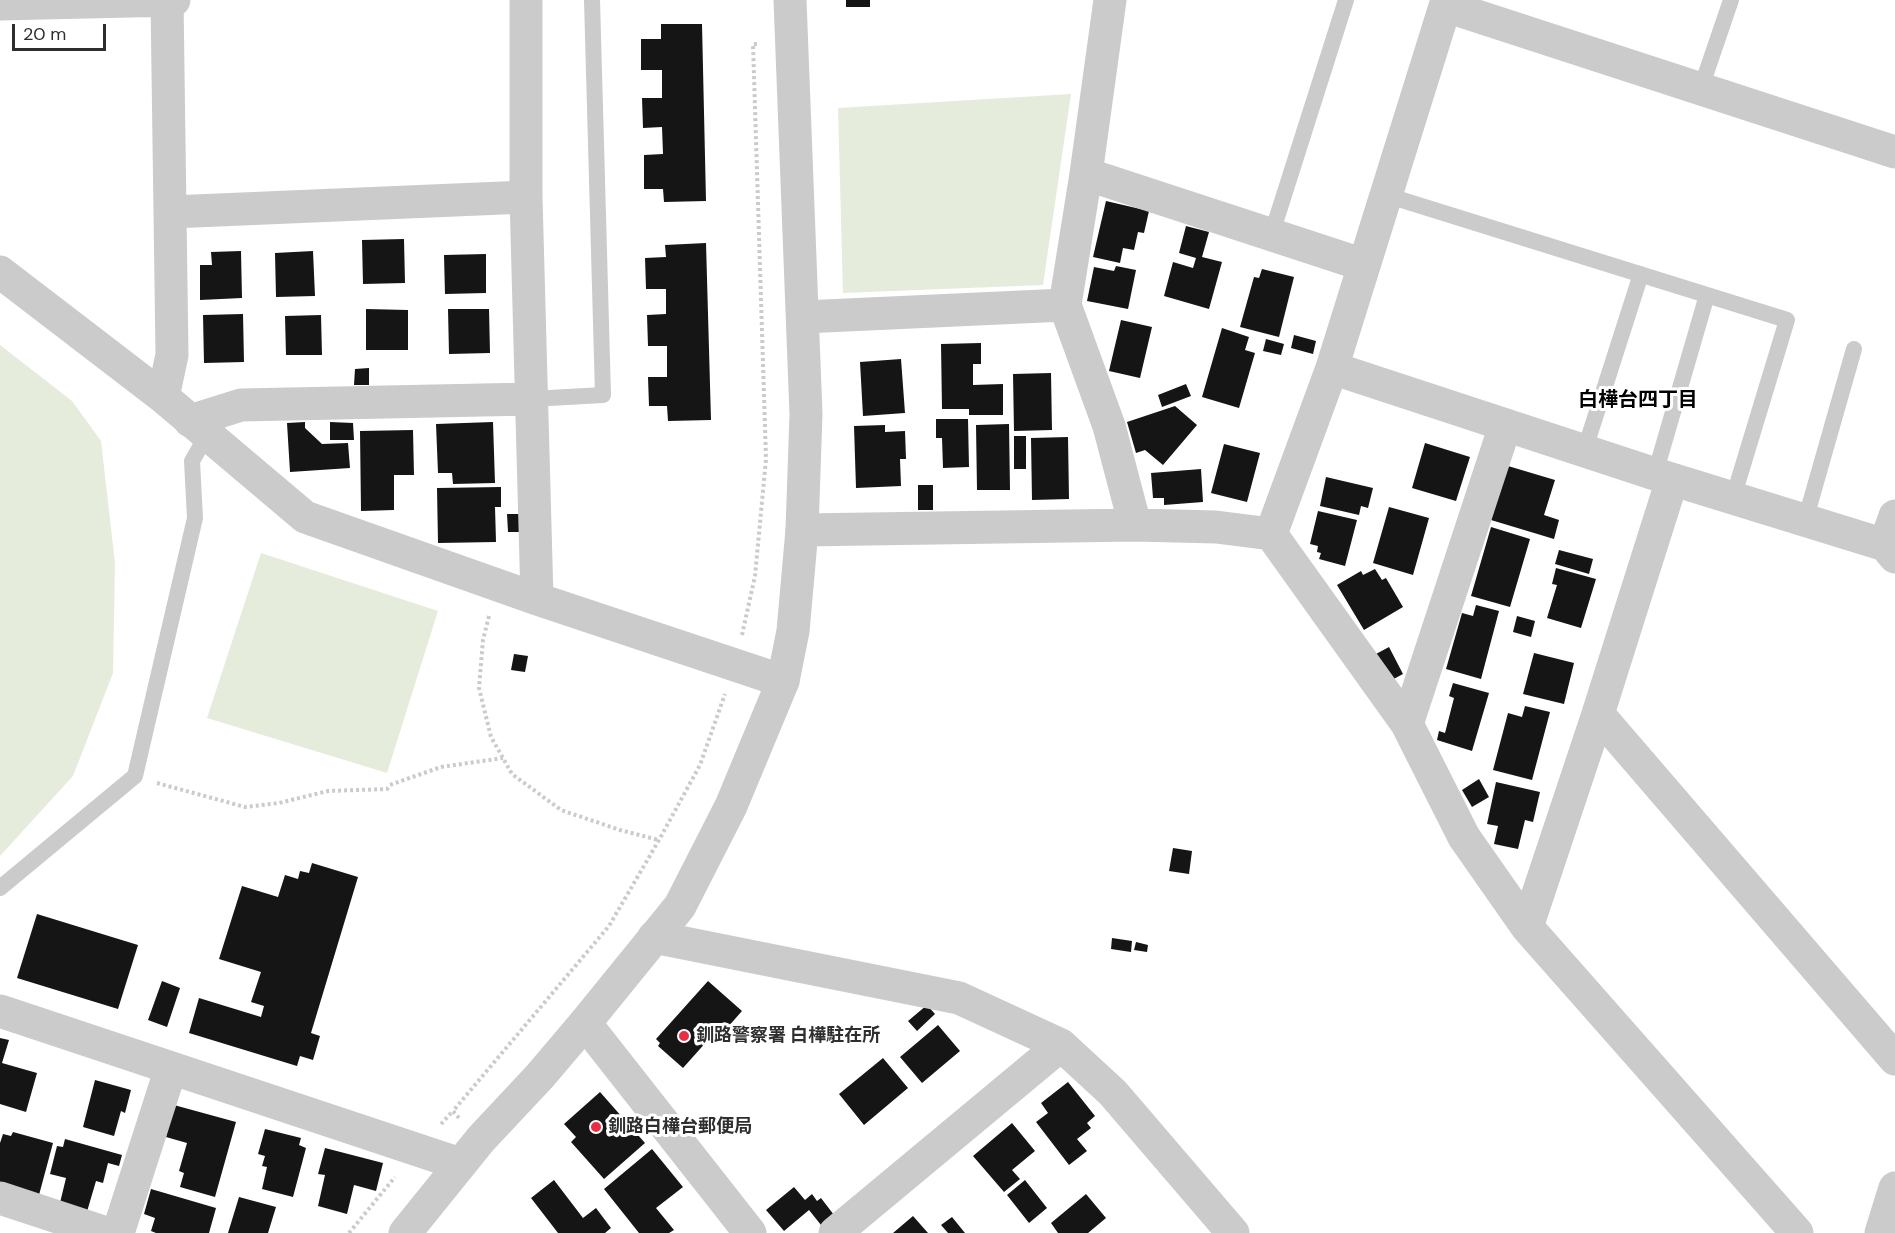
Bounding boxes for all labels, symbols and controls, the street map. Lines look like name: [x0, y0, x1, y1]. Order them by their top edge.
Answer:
scale bar: [15, 12, 110, 50]
text: 20 m: [23, 22, 66, 46]
district label: 白樺台四丁目: [1578, 389, 1698, 413]
place label: 釧路警察署 白樺駐在所: [696, 1025, 880, 1047]
marker: 釧路警察署 白樺駐在所: [677, 1029, 691, 1043]
place label: 釧路白樺台郵便局: [608, 1116, 752, 1138]
marker: 釧路白樺台郵便局: [589, 1120, 603, 1134]

